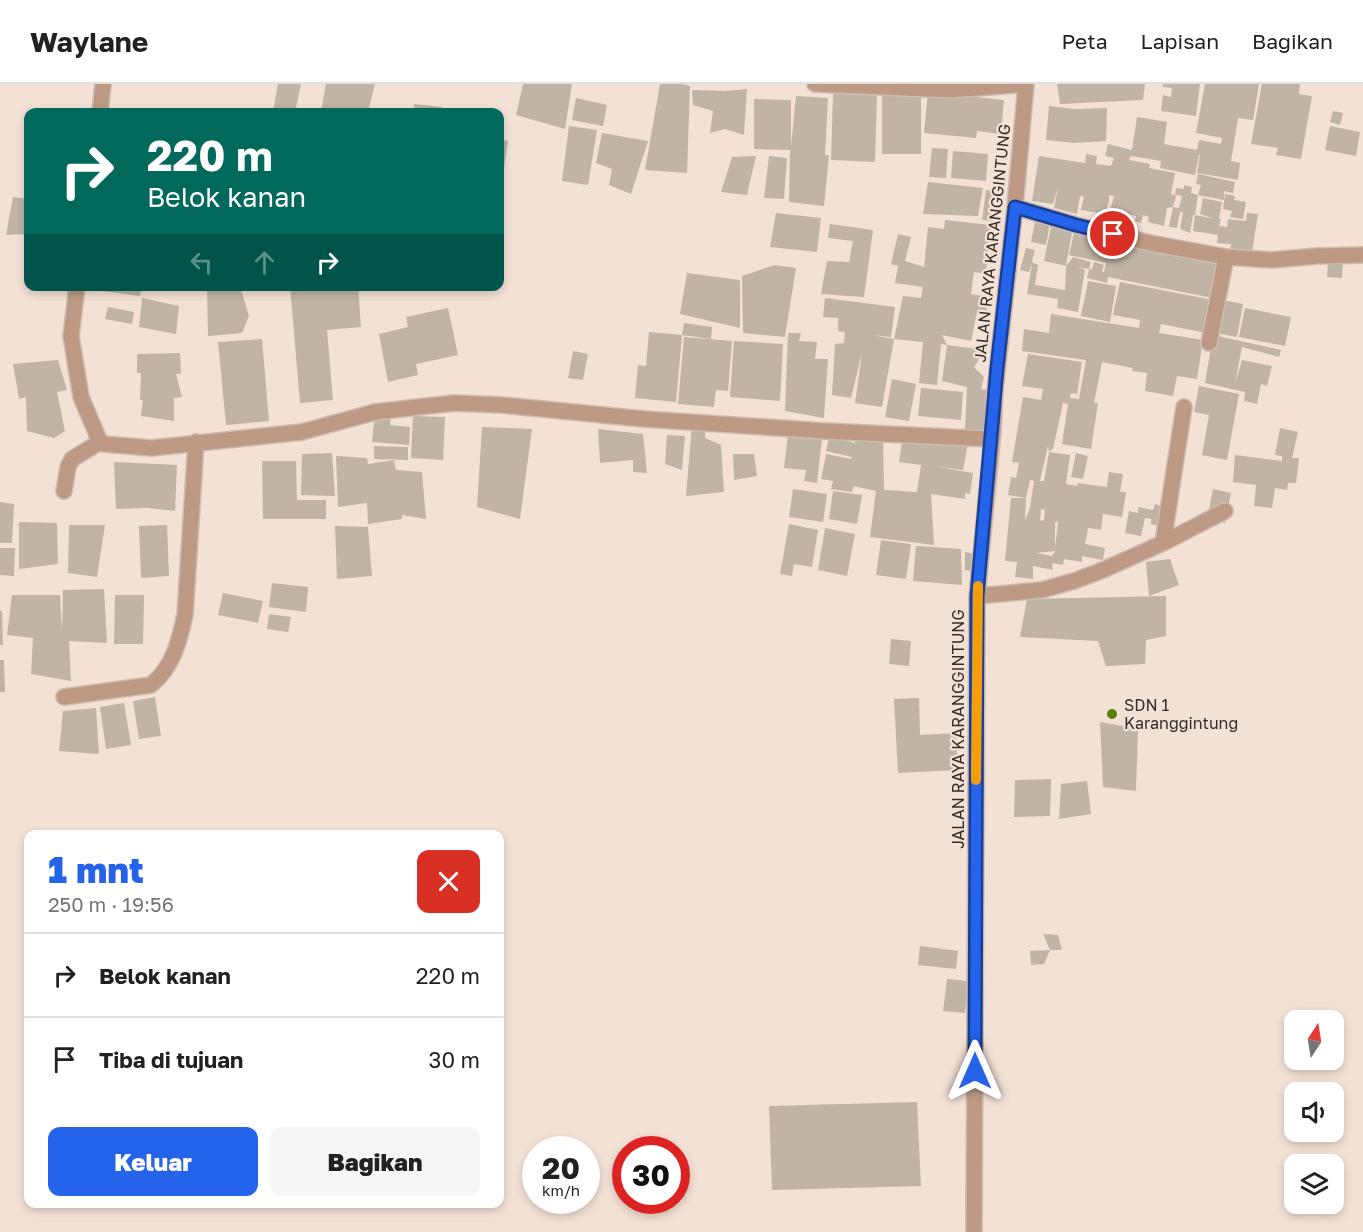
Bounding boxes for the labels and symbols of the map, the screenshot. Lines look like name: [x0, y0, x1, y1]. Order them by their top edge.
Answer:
street label: JALAN RAYA KARANGGINTUNG: [970, 123, 1014, 363]
pin: [1087, 208, 1138, 259]
street label: JALAN RAYA KARANGGINTUNG: [948, 609, 968, 849]
place label: SDN 1 Karanggintung: [1124, 695, 1238, 733]
marker: SDN 1 Karanggintung: [1105, 707, 1119, 721]
north arrow: [1284, 1010, 1344, 1070]
position arrow: [943, 1039, 1007, 1103]
speed limit sign: 30: [612, 1136, 690, 1214]

